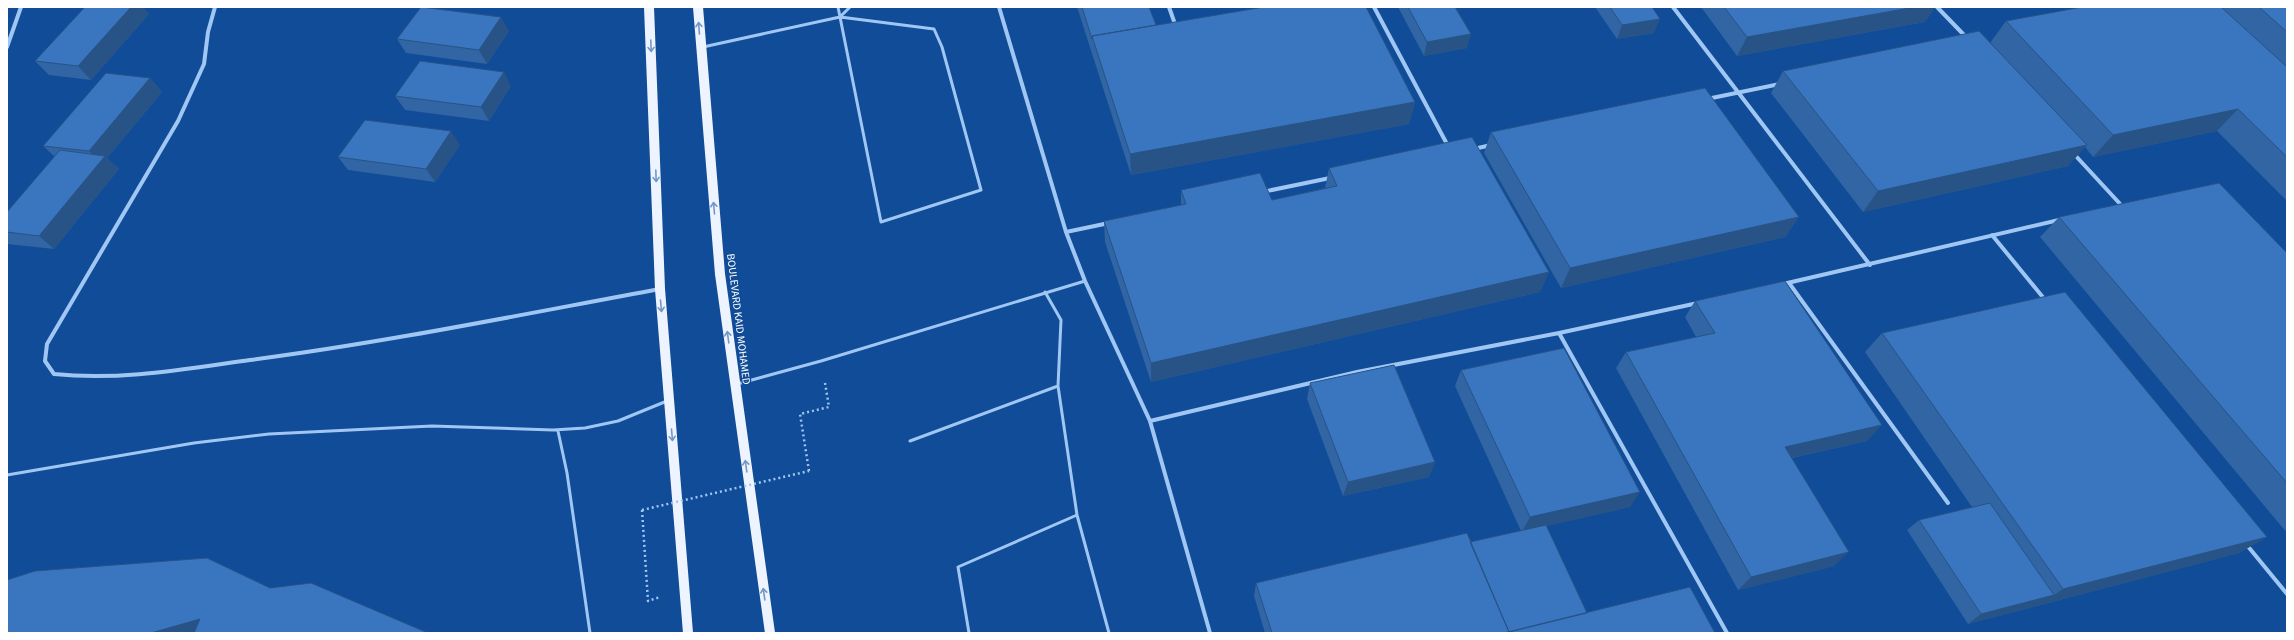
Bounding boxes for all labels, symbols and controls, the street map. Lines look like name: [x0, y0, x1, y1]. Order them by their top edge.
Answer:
one-way arrow: [695, 21, 703, 34]
one-way arrow: [647, 39, 654, 52]
one-way arrow: [652, 169, 659, 182]
one-way arrow: [711, 202, 718, 215]
street label: BOULEVARD KAID MOHAMED: [723, 253, 754, 386]
one-way arrow: [658, 299, 665, 312]
one-way arrow: [725, 331, 732, 344]
one-way arrow: [668, 428, 675, 441]
one-way arrow: [742, 460, 750, 473]
one-way arrow: [760, 588, 768, 601]

